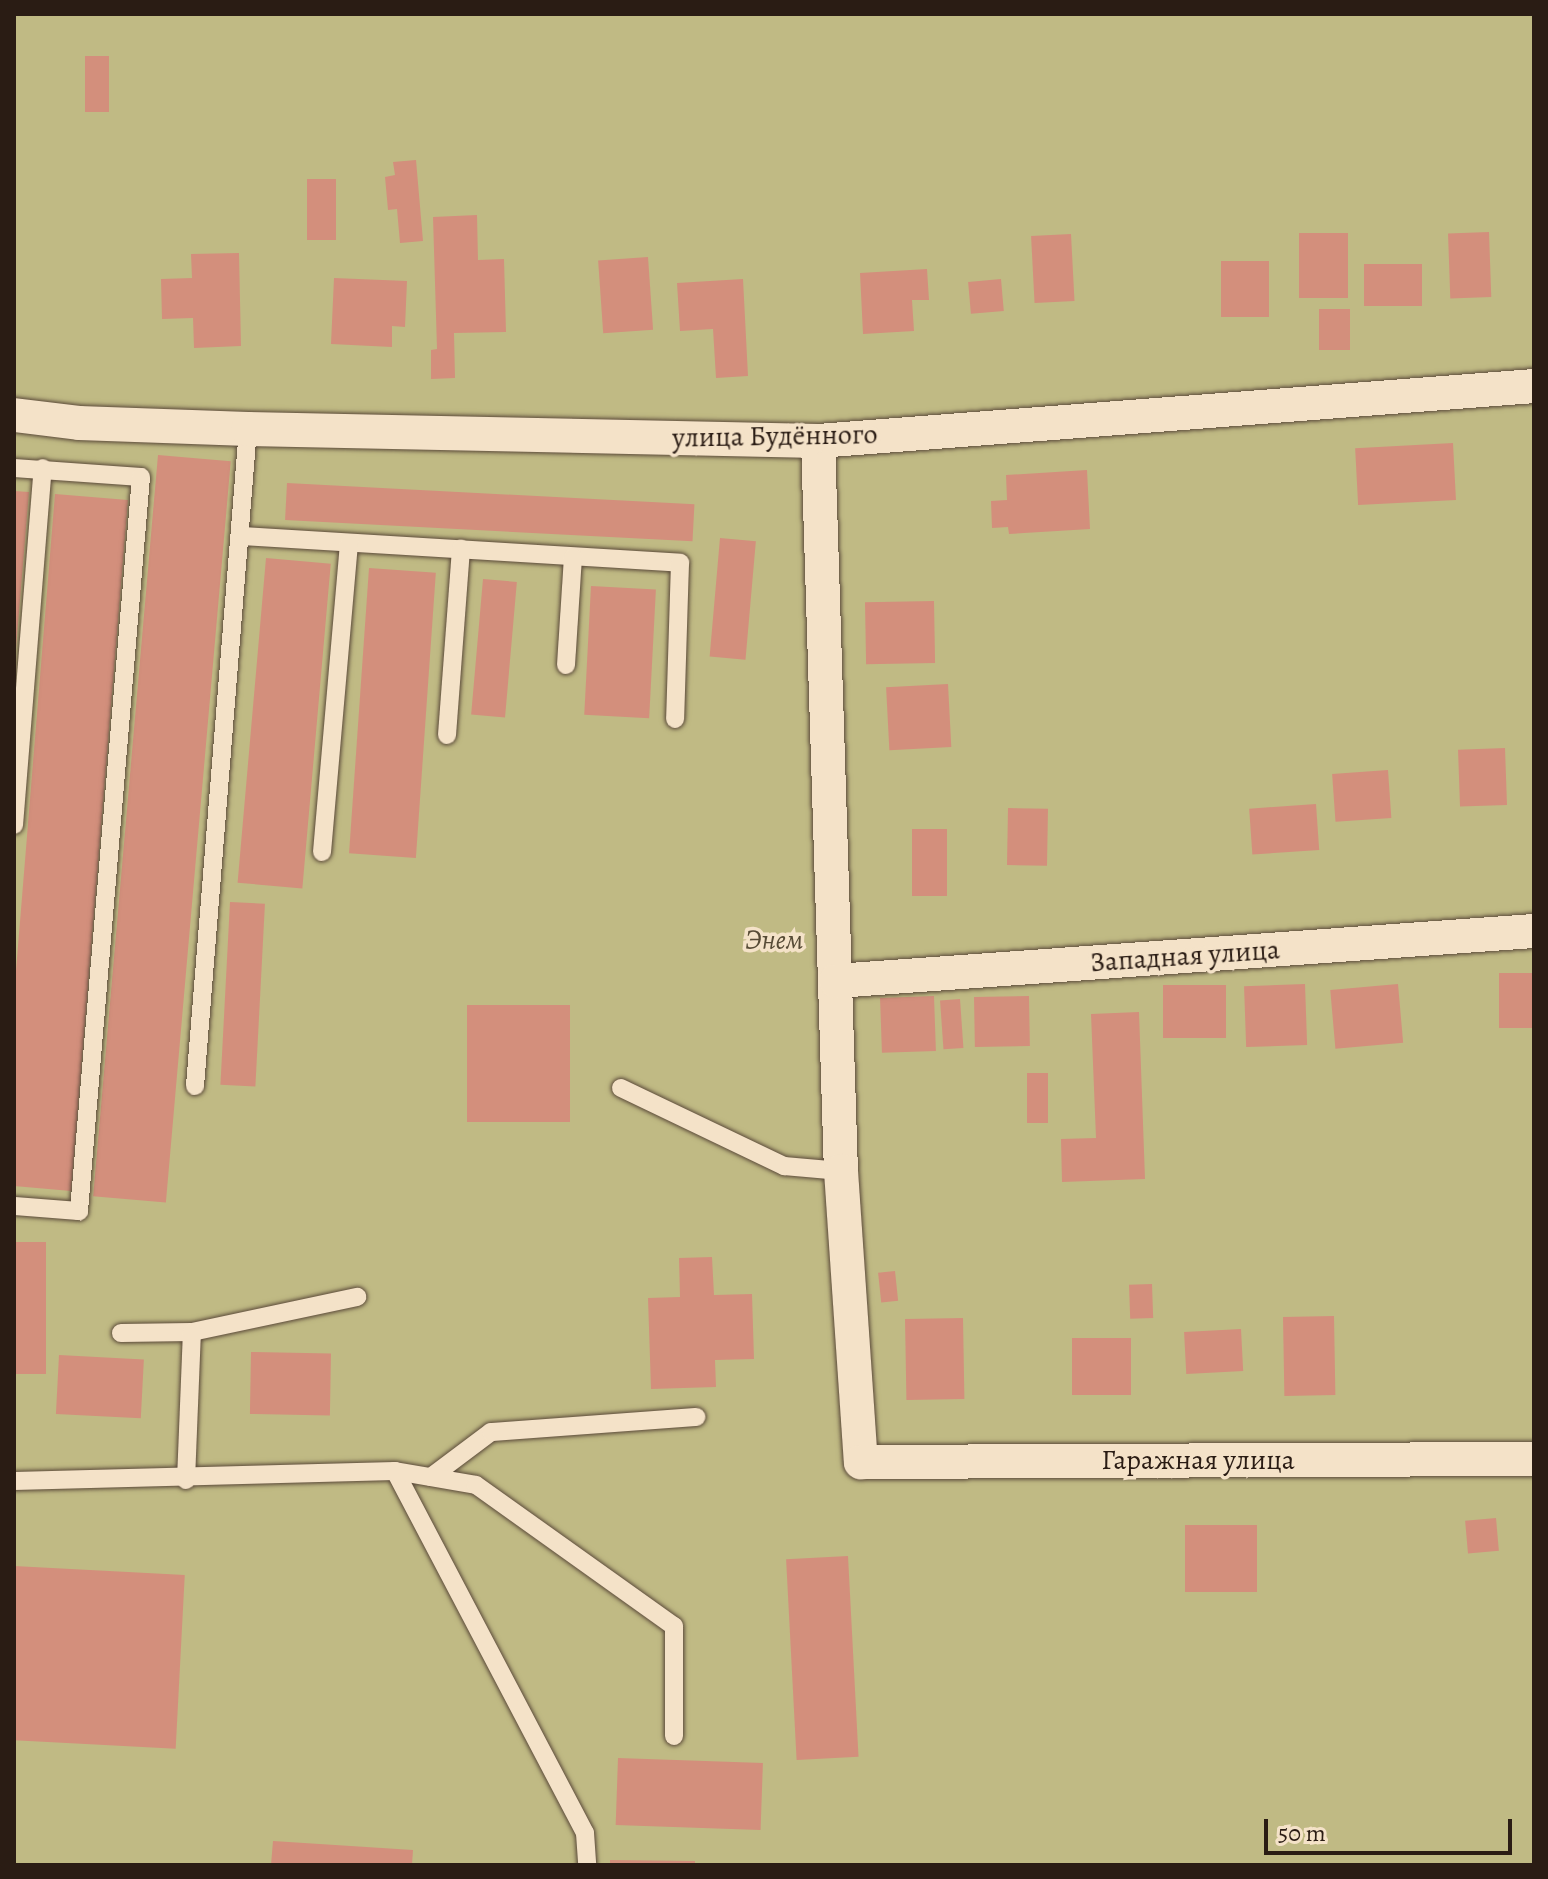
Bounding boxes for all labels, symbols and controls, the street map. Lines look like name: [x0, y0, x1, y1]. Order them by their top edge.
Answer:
street label: улица Будённого: [672, 417, 878, 455]
park label: Энем: [745, 923, 803, 957]
street label: Западная улица: [1089, 933, 1281, 979]
street label: Гаражная улица: [1101, 1443, 1295, 1477]
scale bar: [1268, 1803, 1516, 1853]
text: 50 m: [1278, 1817, 1326, 1849]

